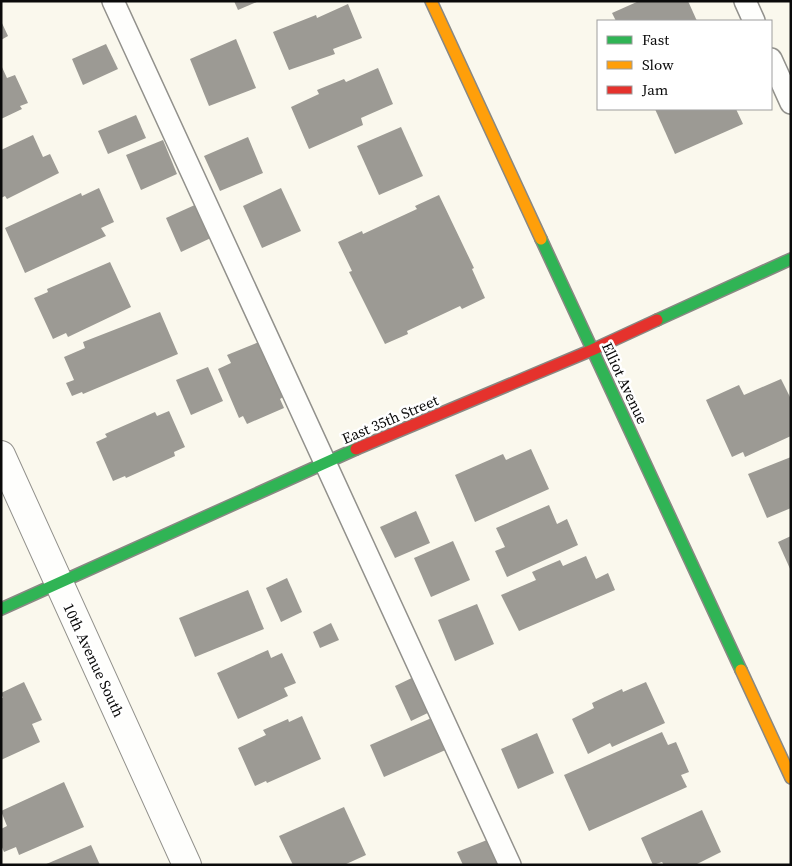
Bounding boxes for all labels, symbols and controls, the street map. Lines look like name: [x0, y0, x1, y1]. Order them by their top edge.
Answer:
legend: [597, 20, 772, 110]
text: Fast: [642, 29, 669, 50]
text: Slow: [642, 54, 674, 75]
text: Jam: [641, 79, 669, 100]
street label: Elliot Avenue: [597, 339, 653, 428]
street label: East 35th Street: [339, 389, 441, 449]
street label: 10th Avenue South: [58, 600, 130, 720]

